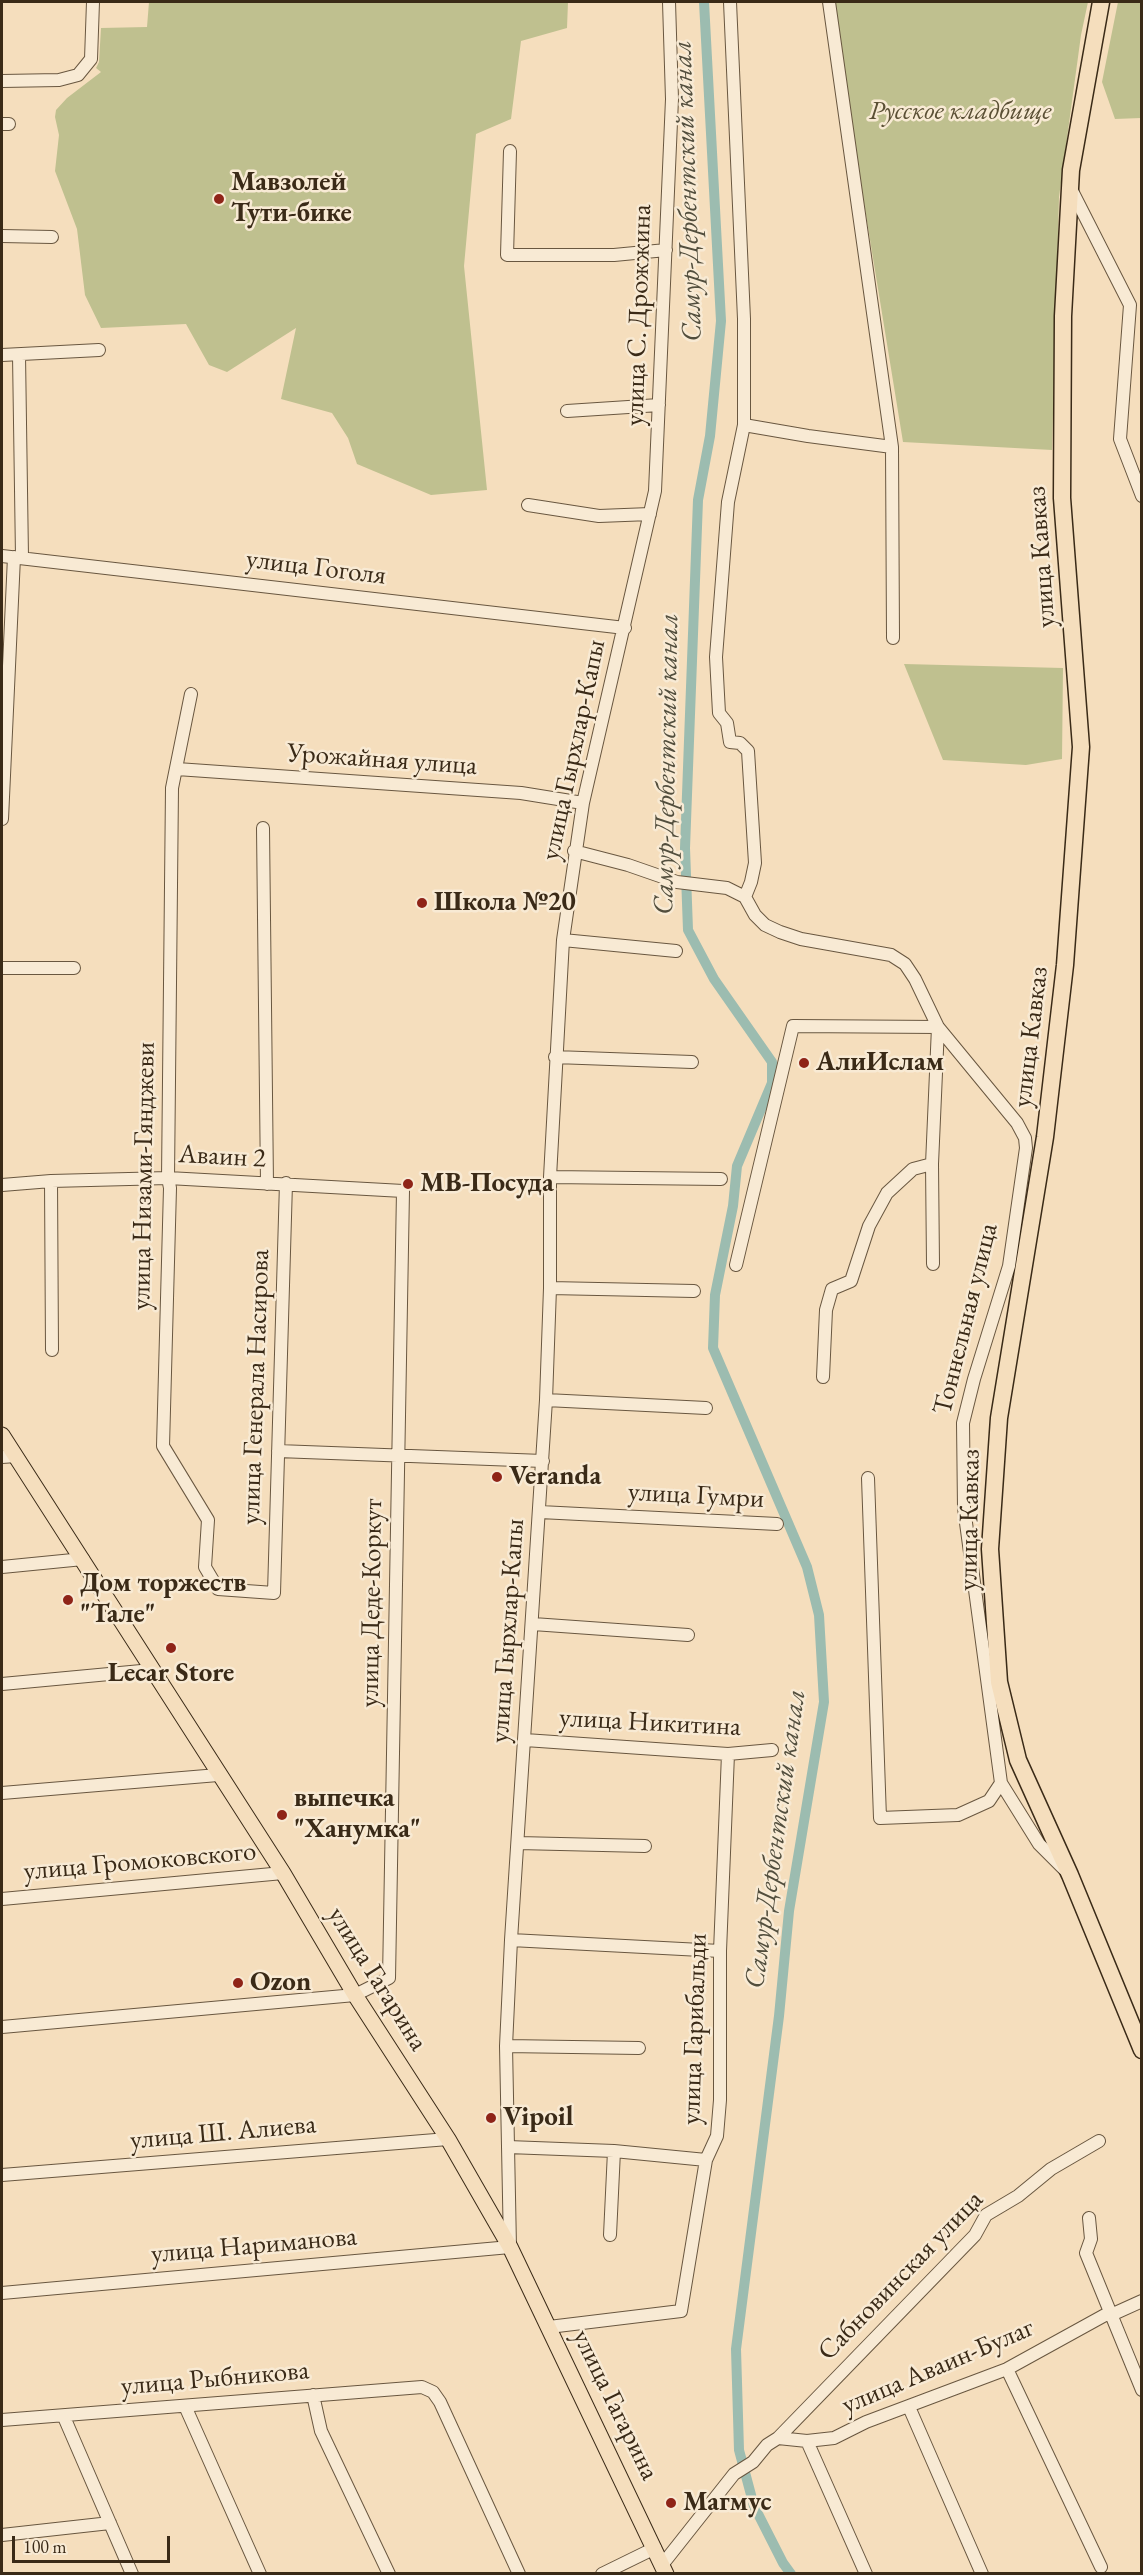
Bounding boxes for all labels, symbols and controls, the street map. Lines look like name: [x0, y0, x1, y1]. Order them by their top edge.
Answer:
water label: Самур-Дербентский канал: [666, 40, 710, 342]
park label: Русское кладбище: [869, 96, 1051, 128]
place label: Мавзолей Тути-бике: [231, 167, 352, 230]
marker: Мавзолей Тути-бике: [212, 192, 226, 206]
street label: улица С. Дрожжина: [619, 204, 659, 426]
street label: улица Кавказ: [1021, 485, 1063, 629]
street label: улица Гоголя: [244, 543, 388, 593]
water label: Самур-Дербентский канал: [648, 613, 686, 915]
street label: улица Гырхлар-Капы: [535, 637, 613, 863]
street label: Урожайная улица: [286, 737, 478, 783]
place label: Школа №20: [434, 887, 576, 919]
marker: Школа №20: [415, 896, 429, 910]
street label: улица Кавказ: [1006, 965, 1056, 1109]
street label: улица Низами-Гянджеви: [125, 1041, 163, 1311]
place label: АлиИслам: [816, 1047, 944, 1079]
marker: АлиИслам: [797, 1056, 811, 1070]
street label: Аваин 2: [177, 1139, 267, 1175]
place label: МВ-Посуда: [420, 1168, 554, 1200]
marker: МВ-Посуда: [401, 1177, 415, 1191]
street label: Тоннельная улица: [927, 1220, 1005, 1418]
street label: улица Генерала Насирова: [235, 1249, 277, 1525]
street label: улица Кавказ: [953, 1449, 987, 1591]
place label: Veranda: [509, 1461, 601, 1493]
marker: Veranda: [490, 1470, 504, 1484]
street label: улица Гумри: [627, 1476, 765, 1516]
street label: улица Деде-Коркут: [354, 1498, 390, 1708]
street label: улица Гырхлар-Капы: [484, 1518, 532, 1744]
place label: Дом торжеств "Тале": [80, 1568, 246, 1631]
marker: Дом торжеств "Тале": [61, 1593, 75, 1607]
marker: Lecar Store: [164, 1641, 178, 1655]
place label: Lecar Store: [108, 1658, 234, 1690]
water label: Самур-Дербентский канал: [738, 1687, 814, 1991]
street label: улица Никитина: [558, 1702, 742, 1744]
place label: выпечка "Ханумка": [294, 1783, 421, 1846]
marker: выпечка "Ханумка": [275, 1808, 289, 1822]
street label: улица Громоковского: [22, 1836, 258, 1888]
street label: улица Гагарина: [320, 1901, 434, 2057]
street label: улица Гарибальди: [675, 1933, 715, 2125]
place label: Ozon: [250, 1967, 311, 1999]
marker: Ozon: [231, 1976, 245, 1990]
place label: Vipoil: [503, 2102, 573, 2134]
street label: улица Ш. Алиева: [129, 2109, 317, 2157]
marker: Vipoil: [484, 2111, 498, 2125]
street label: Сабновинская улица: [812, 2184, 990, 2368]
street label: улица Нариманова: [150, 2221, 358, 2271]
street label: улица Аваин-Булаг: [837, 2312, 1039, 2422]
street label: улица Гагарина: [565, 2324, 665, 2486]
street label: улица Рыбникова: [120, 2355, 310, 2403]
place label: Магмус: [683, 2487, 772, 2519]
marker: Магмус: [664, 2496, 678, 2510]
scale bar: [15, 2524, 172, 2562]
text: 100 m: [23, 2535, 67, 2558]

